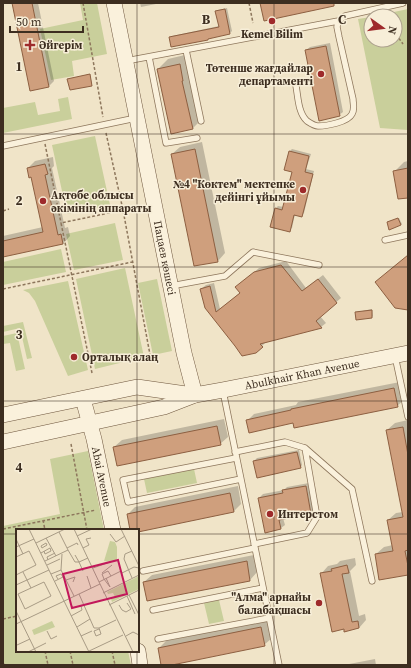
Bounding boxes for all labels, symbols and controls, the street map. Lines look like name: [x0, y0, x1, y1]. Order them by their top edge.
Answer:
scale bar: [10, 8, 83, 34]
north arrow: [363, 8, 403, 48]
text: B: [202, 11, 211, 28]
text: C: [338, 11, 346, 28]
text: 50 m: [16, 14, 42, 30]
marker: Kemel Bilim: [267, 16, 277, 26]
text: N: [384, 25, 400, 36]
place label: Kemel Bilim: [241, 27, 303, 42]
place label: Әйгерім: [39, 38, 83, 53]
marker: Әйгерім: [24, 39, 36, 51]
text: 1: [15, 58, 23, 75]
place label: Төтенше жағдайлар департаменті: [206, 61, 314, 89]
marker: Төтенше жағдайлар департаменті: [316, 69, 326, 79]
place label: №4 "Көктем" мектепке дейінгі ұйымы: [173, 177, 295, 205]
marker: №4 "Көктем" мектепке дейінгі ұйымы: [298, 185, 308, 195]
place label: Ақтөбе облысы әкімінің аппараты: [51, 188, 151, 216]
text: 2: [15, 192, 23, 209]
marker: Ақтөбе облысы әкімінің аппараты: [38, 196, 48, 206]
street label: Пацаев көшесі: [150, 219, 180, 297]
text: 3: [15, 326, 23, 343]
place label: Орталық алаң: [82, 350, 159, 365]
marker: Орталық алаң: [69, 352, 79, 362]
street label: Abulkhair Khan Avenue: [243, 355, 361, 393]
street label: Abai Avenue: [88, 445, 116, 509]
text: 4: [15, 459, 23, 476]
place label: Интерстом: [278, 507, 338, 522]
marker: Интерстом: [265, 509, 275, 519]
inset map: [16, 529, 139, 652]
place label: "Алма" арнайы балабақшасы: [231, 590, 311, 618]
marker: "Алма" арнайы балабақшасы: [314, 598, 324, 608]

